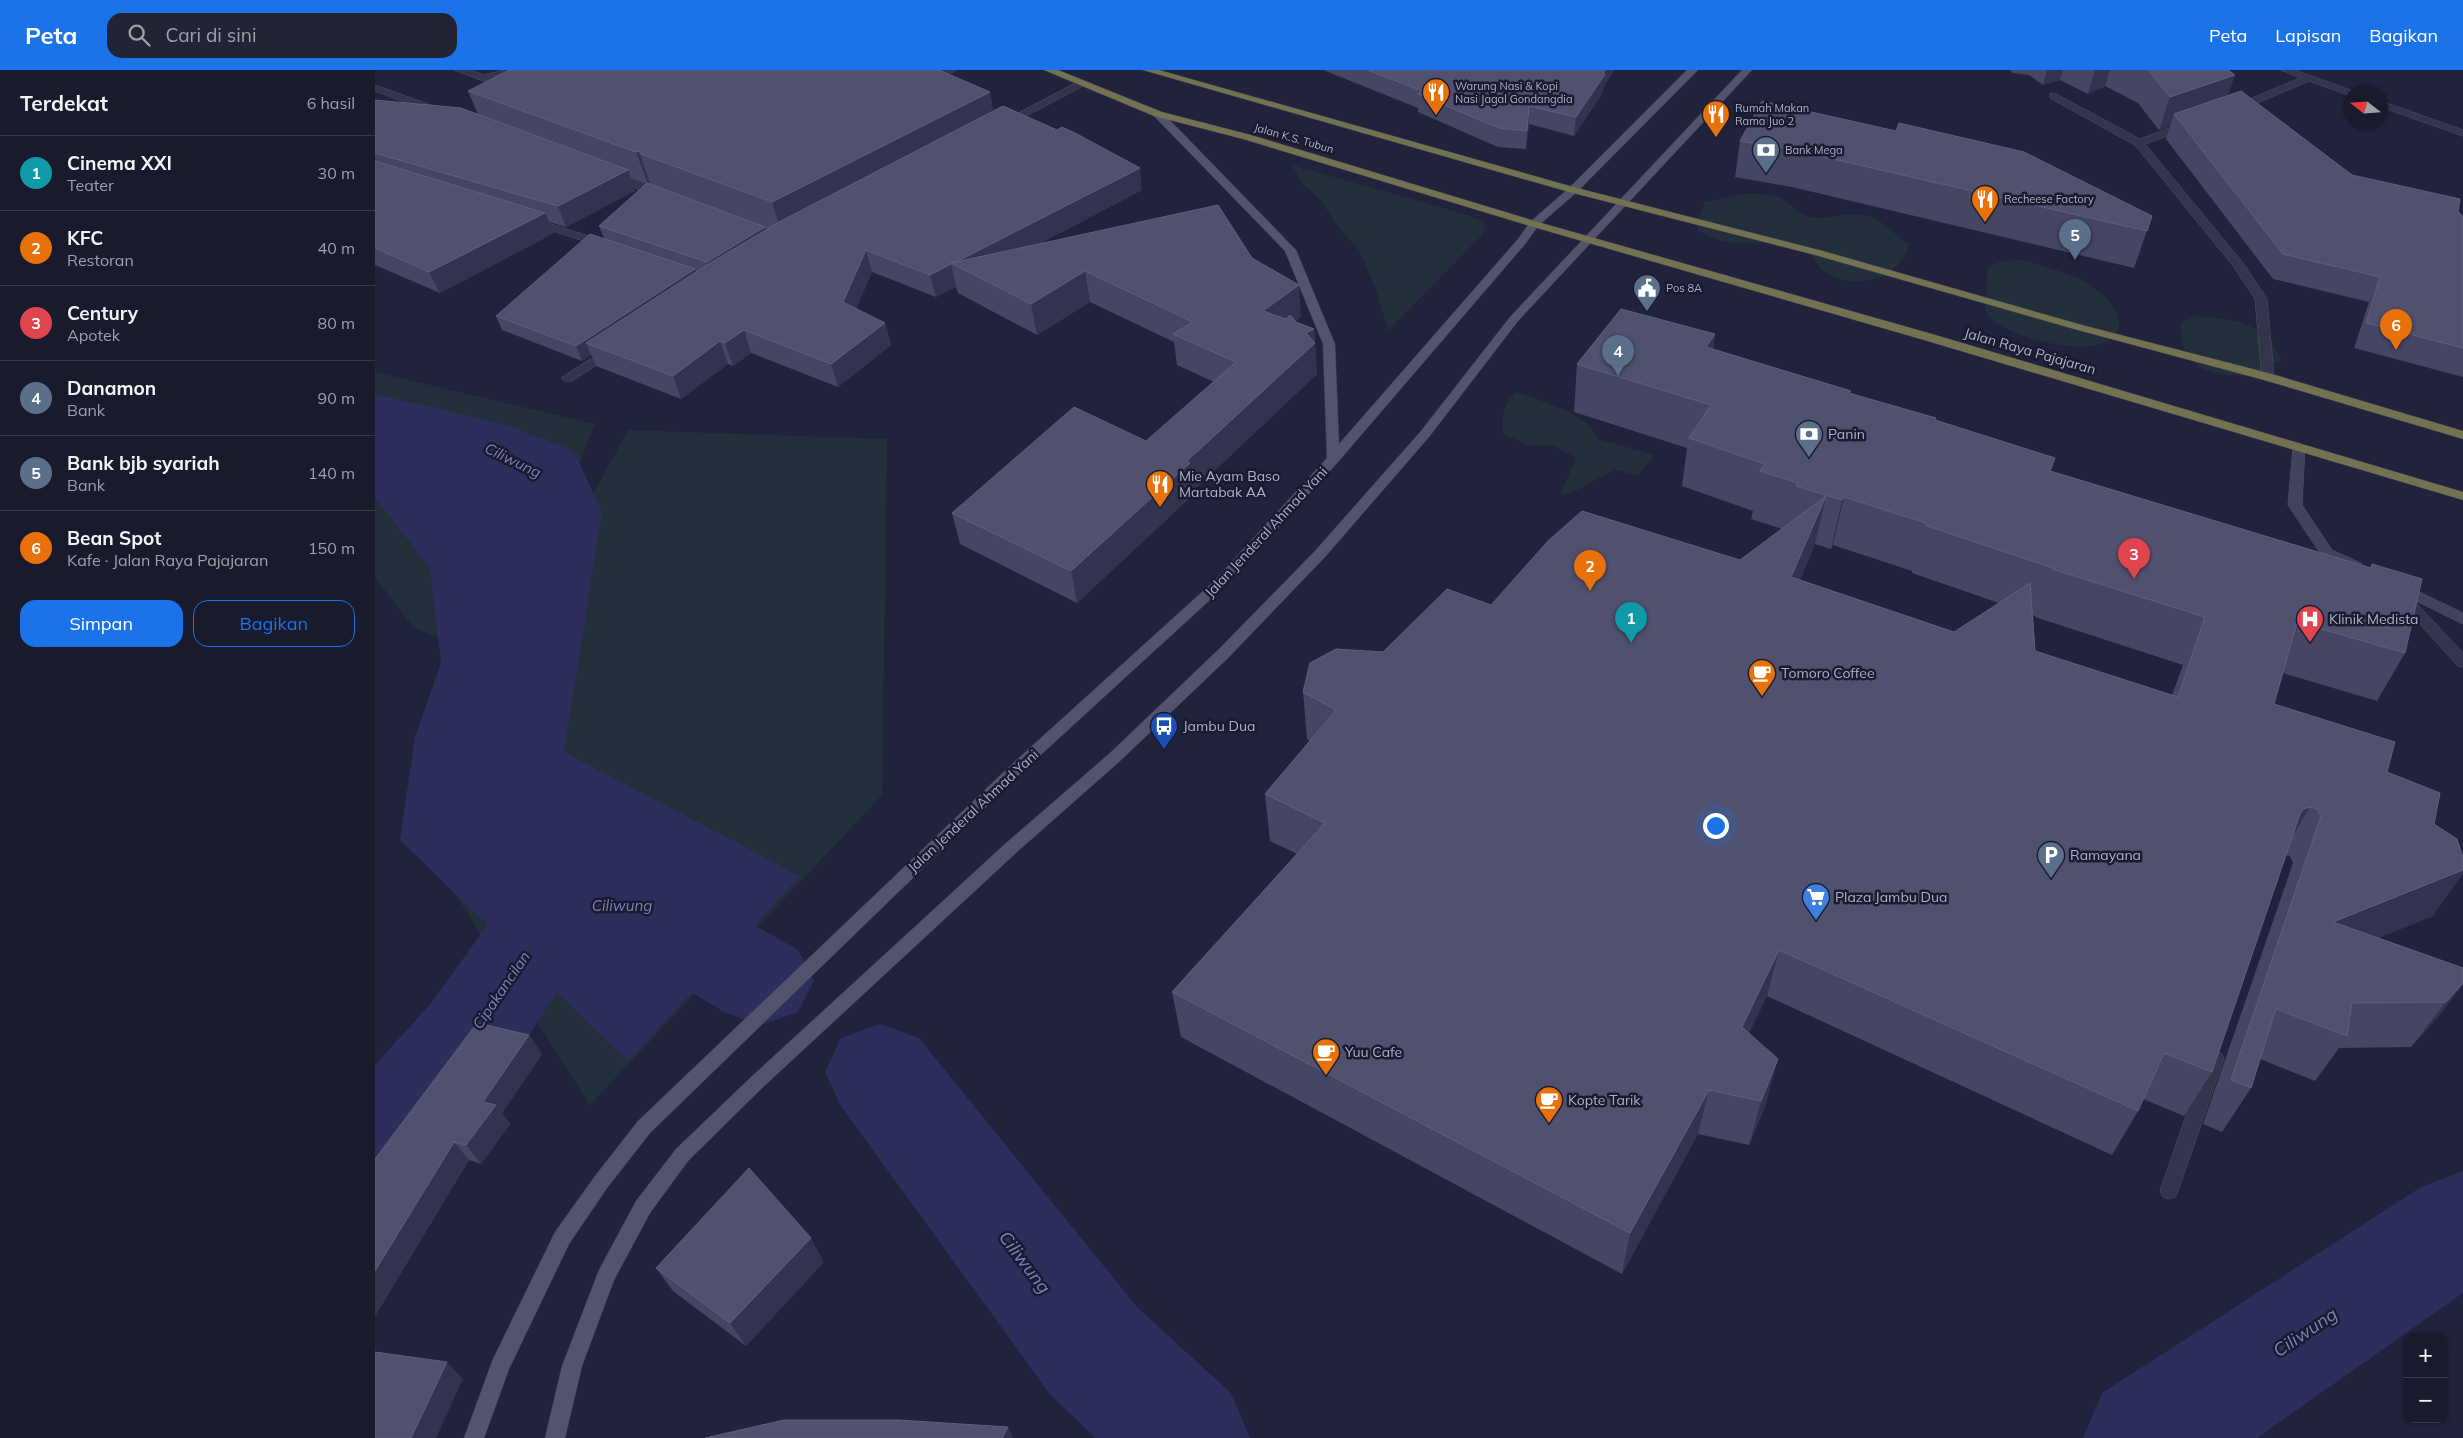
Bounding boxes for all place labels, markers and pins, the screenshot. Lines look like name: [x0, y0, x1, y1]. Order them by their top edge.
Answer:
restaurant icon: Warung Nasi & Kopi Nasi Jagal Gondangdia: [1421, 77, 1451, 116]
place label: Warung Nasi & Kopi Nasi Jagal Gondangdia: [1455, 79, 1573, 106]
restaurant icon: Rumah Makan Rama Juo 2: [1701, 99, 1731, 138]
place label: Rumah Makan Rama Juo 2: [1735, 101, 1809, 128]
bank icon: Bank Mega: [1751, 135, 1781, 174]
place label: Bank Mega: [1785, 143, 1843, 157]
restaurant icon: Recheese Factory: [1970, 184, 2000, 223]
place label: Recheese Factory: [2004, 192, 2094, 206]
pin: 5: [2059, 219, 2091, 260]
public building icon: Pos 8A: [1632, 273, 1662, 312]
place label: Pos 8A: [1666, 281, 1702, 295]
pin: 6: [2380, 309, 2412, 350]
pin: 4: [1602, 335, 1634, 376]
bank icon: Panin: [1794, 419, 1824, 458]
place label: Panin: [1828, 425, 1865, 443]
place label: Mie Ayam Baso Martabak AA: [1179, 467, 1280, 501]
restaurant icon: Mie Ayam Baso Martabak AA: [1145, 469, 1175, 508]
pin: 3: [2118, 538, 2150, 579]
pin: 2: [1574, 550, 1606, 591]
pin: 1: [1615, 602, 1647, 643]
hospital icon: Klinik Medista: [2295, 604, 2325, 643]
place label: Klinik Medista: [2329, 610, 2418, 628]
cafe icon: Tomoro Coffee: [1747, 658, 1777, 697]
place label: Tomoro Coffee: [1781, 664, 1875, 682]
bus stop icon: Jambu Dua: [1149, 711, 1179, 750]
place label: Jambu Dua: [1183, 717, 1255, 735]
parking icon: Ramayana: [2036, 840, 2066, 879]
place label: Ramayana: [2070, 846, 2141, 864]
supermarket icon: Plaza Jambu Dua: [1801, 882, 1831, 921]
place label: Plaza Jambu Dua: [1835, 888, 1947, 906]
cafe icon: Yuu Cafe: [1311, 1037, 1341, 1076]
place label: Yuu Cafe: [1344, 1043, 1402, 1061]
cafe icon: Kopte Tarik: [1534, 1085, 1564, 1124]
place label: Kopte Tarik: [1568, 1091, 1641, 1109]

